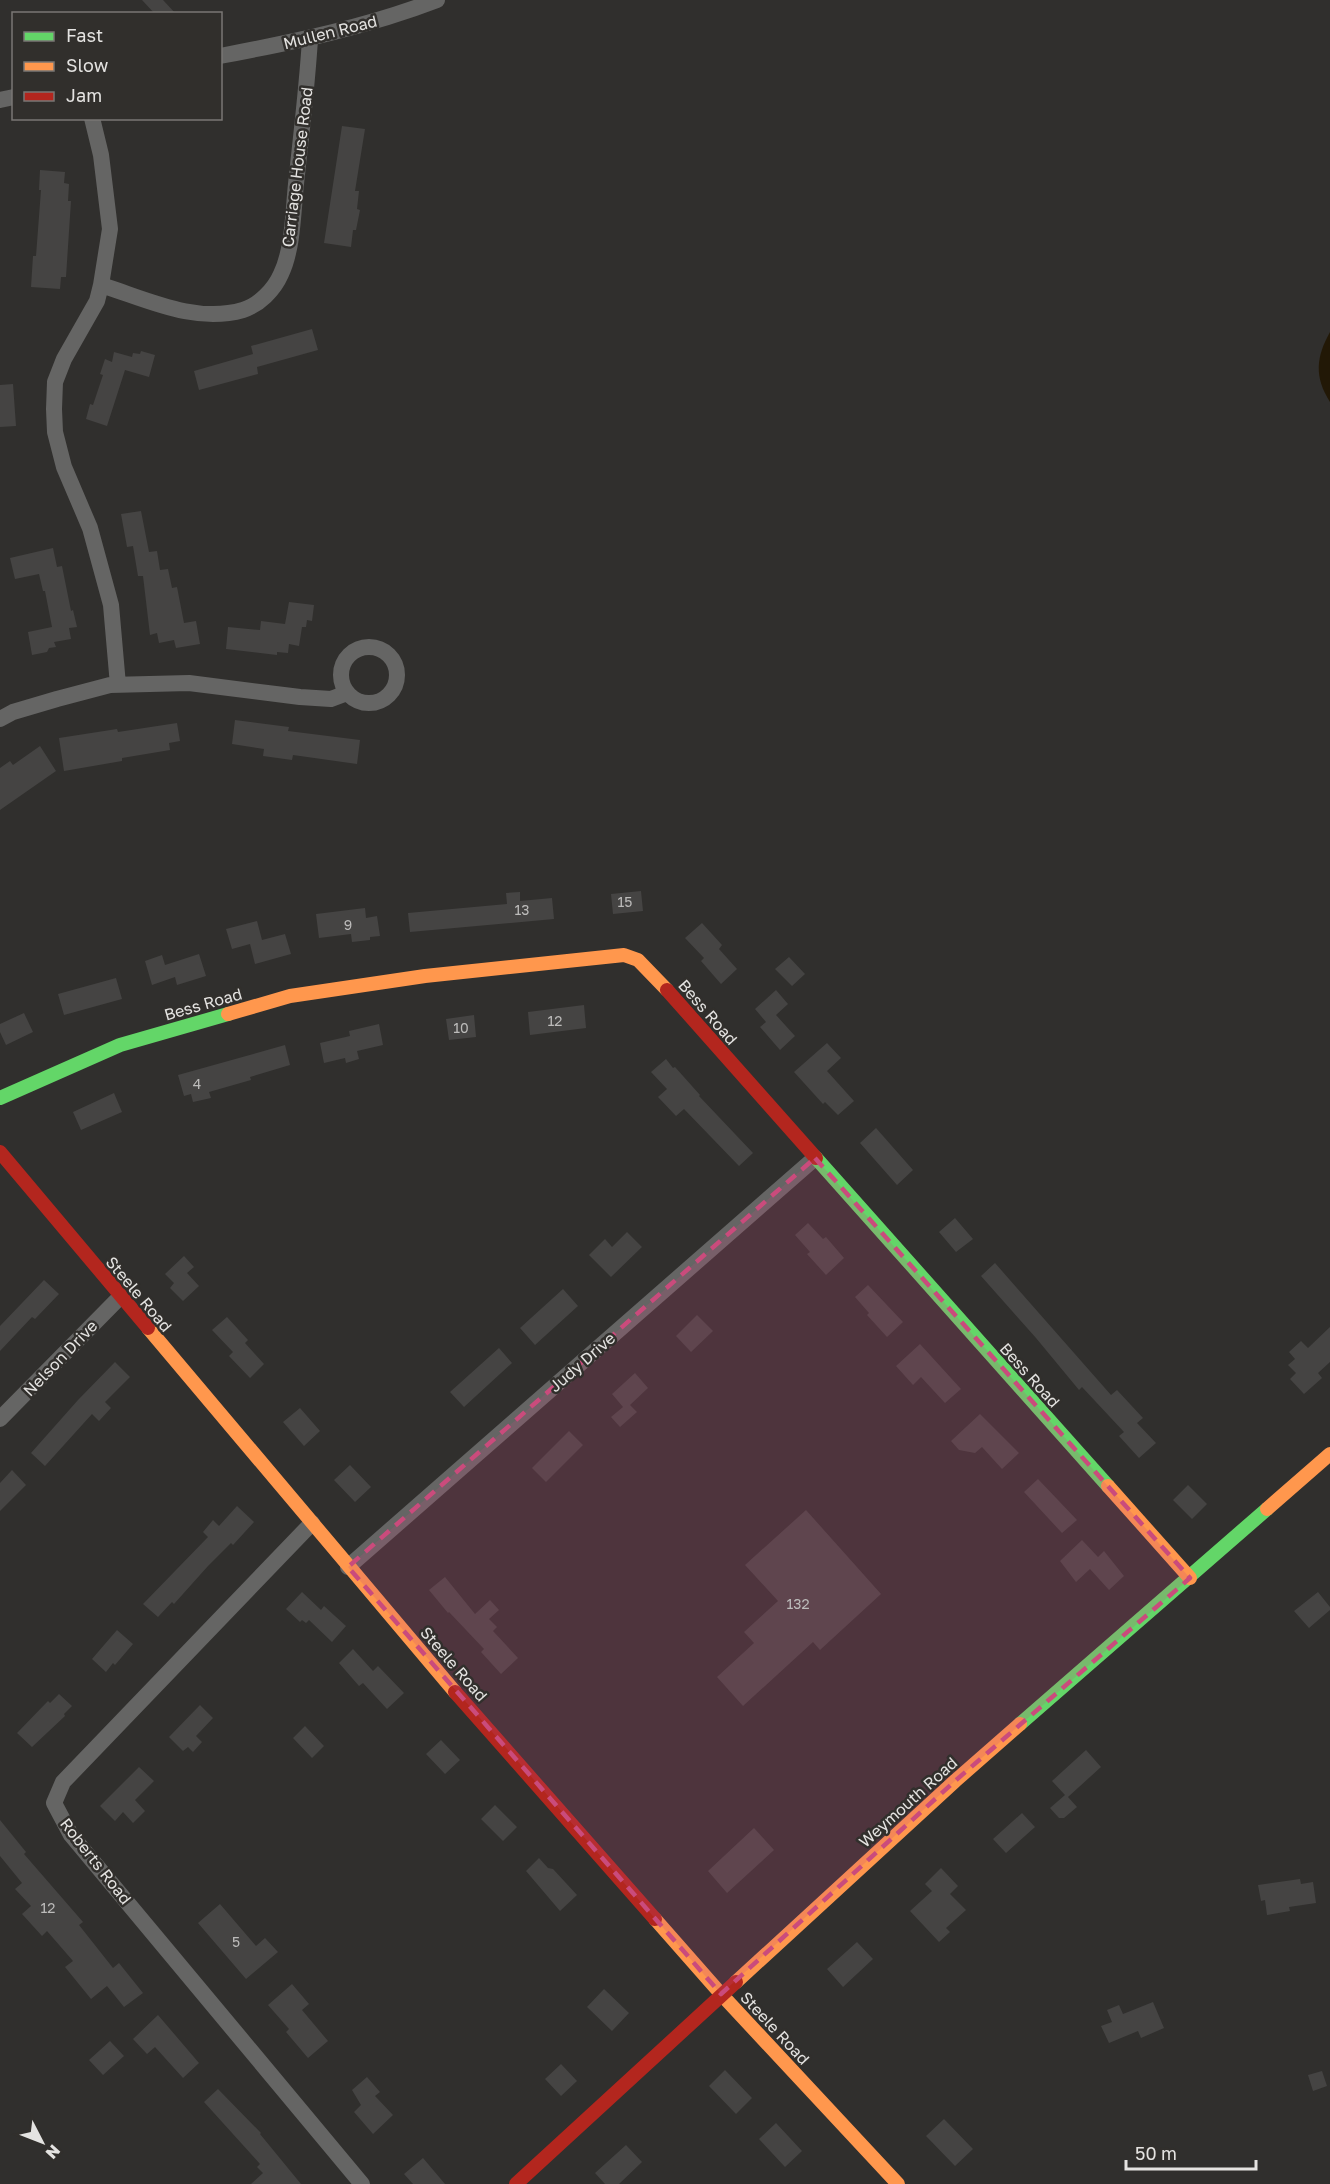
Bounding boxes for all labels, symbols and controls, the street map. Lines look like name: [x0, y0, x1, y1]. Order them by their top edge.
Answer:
street label: Mullen Road: [281, 11, 379, 53]
legend: [12, 12, 222, 120]
text: Fast: [66, 24, 103, 46]
text: Slow: [66, 54, 109, 76]
text: Jam: [66, 84, 102, 106]
street label: Carriage House Road: [277, 86, 317, 248]
house number: 15: [618, 893, 632, 910]
house number: 13: [515, 901, 529, 918]
house number: 9: [344, 916, 352, 933]
street label: Bess Road: [674, 975, 742, 1049]
street label: Bess Road: [162, 983, 244, 1025]
house number: 12: [548, 1012, 562, 1029]
house number: 10: [453, 1019, 469, 1036]
house number: 4: [193, 1075, 201, 1092]
street label: Steele Road: [102, 1252, 176, 1336]
street label: Nelson Drive: [19, 1316, 101, 1400]
street label: Judy Drive: [545, 1328, 619, 1396]
street label: Bess Road: [996, 1339, 1064, 1411]
house number: 132: [786, 1595, 810, 1612]
street label: Steele Road: [416, 1623, 492, 1705]
street label: Weymouth Road: [855, 1753, 961, 1851]
street label: Roberts Road: [56, 1814, 136, 1908]
house number: 12: [41, 1899, 55, 1916]
house number: 5: [232, 1933, 240, 1950]
street label: Steele Road: [736, 1987, 814, 2069]
north arrow: [12, 2112, 72, 2172]
scale bar: [1126, 2133, 1256, 2171]
text: N: [42, 2141, 65, 2163]
text: 50 m: [1135, 2142, 1177, 2164]

